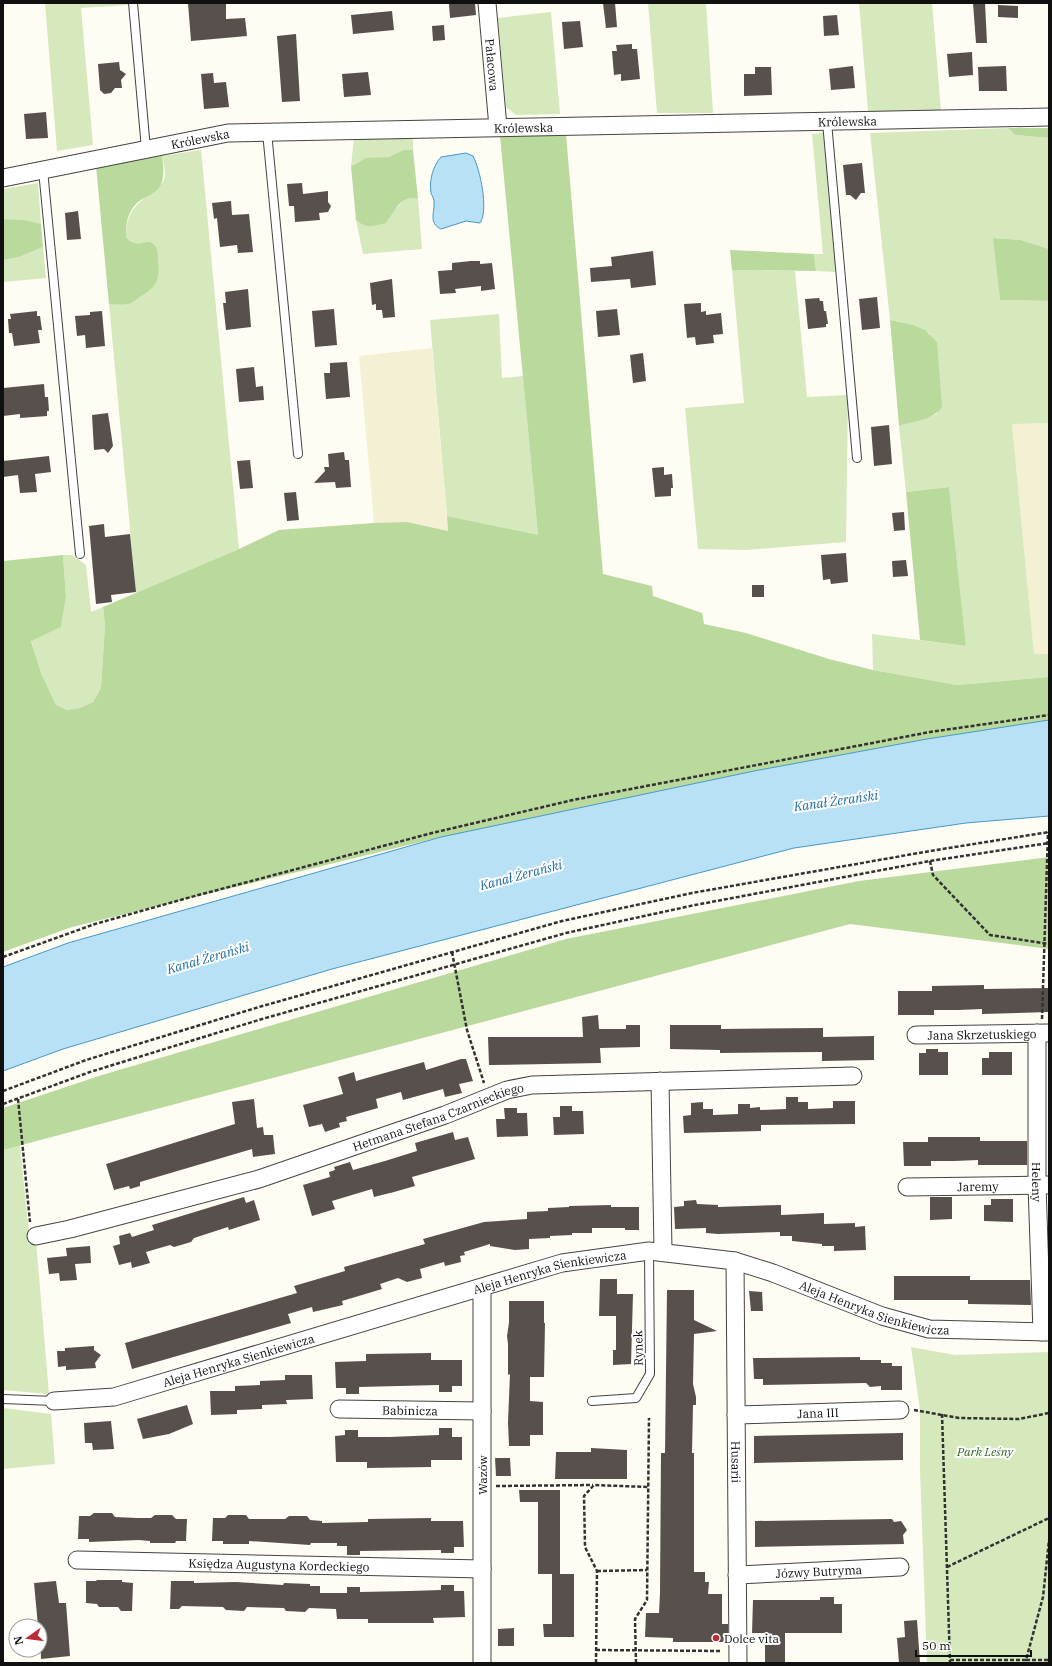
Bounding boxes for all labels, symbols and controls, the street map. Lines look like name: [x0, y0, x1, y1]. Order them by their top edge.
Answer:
street label: Pałacowa: [483, 38, 502, 92]
street label: Królewska: [818, 113, 878, 129]
street label: Królewska: [494, 119, 554, 135]
street label: Królewska: [170, 125, 231, 152]
water label: Kanał Żerański: [792, 787, 879, 815]
water label: Kanał Żerański: [477, 856, 564, 894]
water label: Kanał Żerański: [164, 938, 251, 978]
street label: Jana Skrzetuskiego: [927, 1026, 1037, 1042]
street label: Hetmana Stefana Czarnieckiego: [350, 1079, 525, 1154]
street label: Heleny: [1030, 1162, 1045, 1203]
street label: Jaremy: [957, 1178, 999, 1194]
street label: Aleja Henryka Sienkiewicza: [471, 1247, 628, 1297]
street label: Aleja Henryka Sienkiewicza: [798, 1277, 950, 1337]
street label: Aleja Henryka Sienkiewicza: [161, 1330, 316, 1390]
street label: Rynek: [630, 1330, 646, 1366]
street label: Babinicza: [382, 1402, 438, 1418]
street label: Jana III: [797, 1404, 839, 1421]
street label: Husarii: [729, 1441, 744, 1483]
park label: Park Leśny: [956, 1444, 1015, 1459]
street label: Wazów: [475, 1455, 490, 1495]
street label: Księdza Augustyna Kordeckiego: [188, 1555, 370, 1574]
street label: Józwy Butryma: [775, 1561, 863, 1581]
north arrow: [8, 1618, 48, 1658]
place label: Dolce vita: [724, 1631, 780, 1646]
scale bar: [916, 1632, 1031, 1658]
marker: Dolce vita: [711, 1633, 721, 1643]
text: N: [10, 1634, 26, 1646]
text: 50 m: [922, 1638, 951, 1653]

